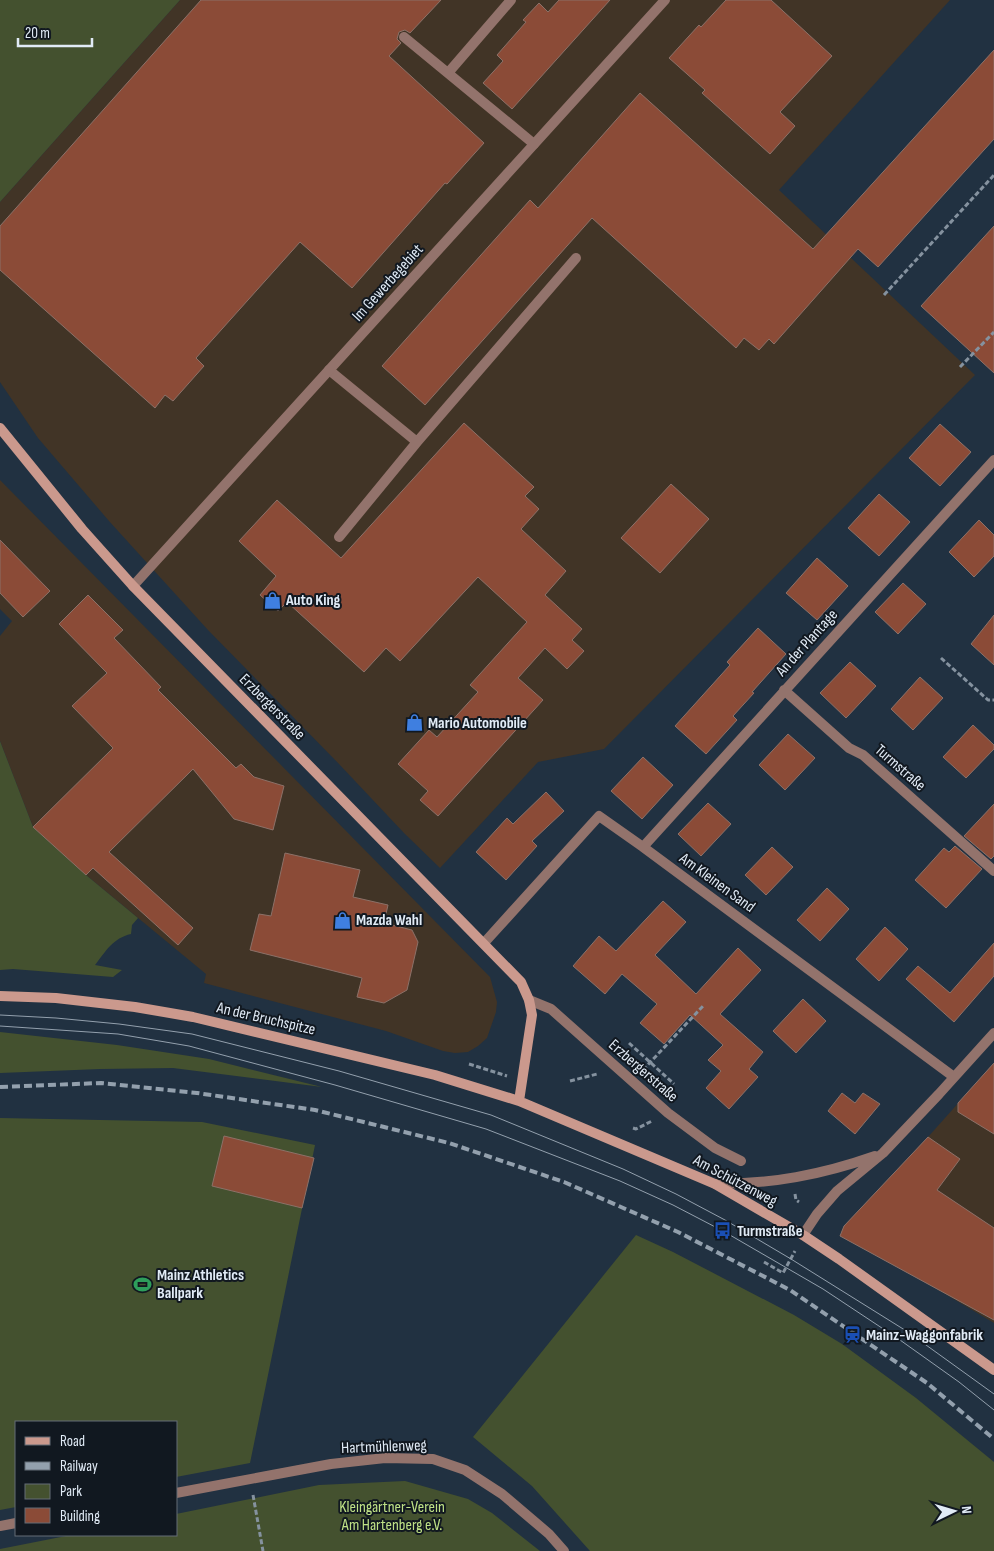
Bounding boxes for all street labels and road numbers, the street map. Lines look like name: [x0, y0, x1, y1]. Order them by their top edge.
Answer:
street label: Im Gewerbegebiet: [348, 240, 428, 325]
street label: An der Plantage: [771, 606, 842, 681]
street label: Erzbergerstraße: [235, 670, 309, 744]
street label: Turmstraße: [871, 741, 929, 795]
street label: Am Kleinen Sand: [675, 849, 759, 917]
street label: An der Bruchspitze: [214, 998, 317, 1040]
street label: Erzbergerstraße: [604, 1036, 682, 1106]
street label: Am Schützenweg: [689, 1150, 780, 1211]
street label: Hartmühlenweg: [341, 1436, 427, 1458]

